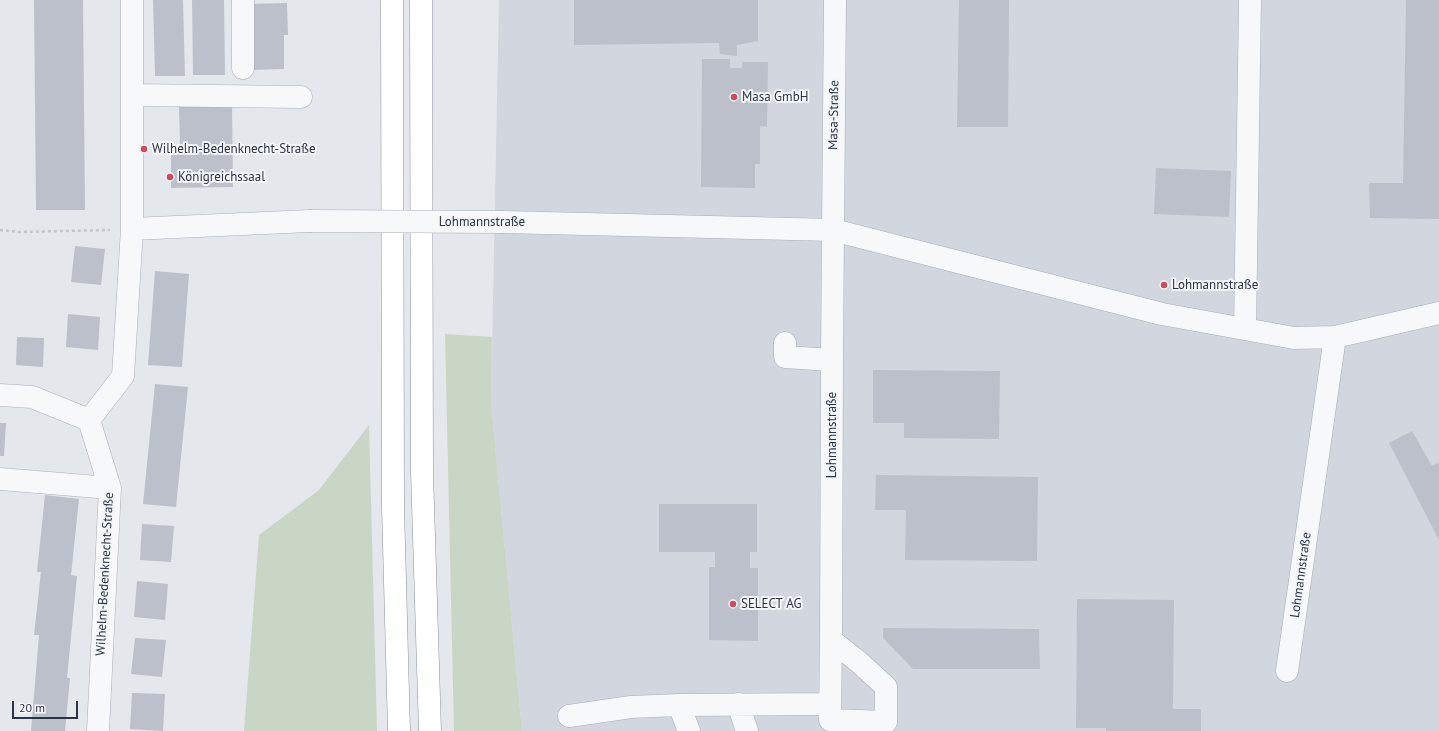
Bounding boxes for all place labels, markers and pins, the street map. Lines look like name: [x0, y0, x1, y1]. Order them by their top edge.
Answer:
place label: Masa GmbH: [742, 89, 808, 105]
marker: Masa GmbH: [729, 92, 739, 102]
place label: Wilhelm-Bedenknecht-Straße: [152, 141, 316, 157]
marker: Wilhelm-Bedenknecht-Straße: [139, 144, 149, 154]
place label: Königreichssaal: [178, 169, 265, 185]
marker: Königreichssaal: [165, 172, 175, 182]
place label: Lohmannstraße: [1172, 277, 1258, 293]
marker: Lohmannstraße: [1159, 280, 1169, 290]
place label: SELECT AG: [741, 596, 802, 612]
marker: SELECT AG: [728, 599, 738, 609]

